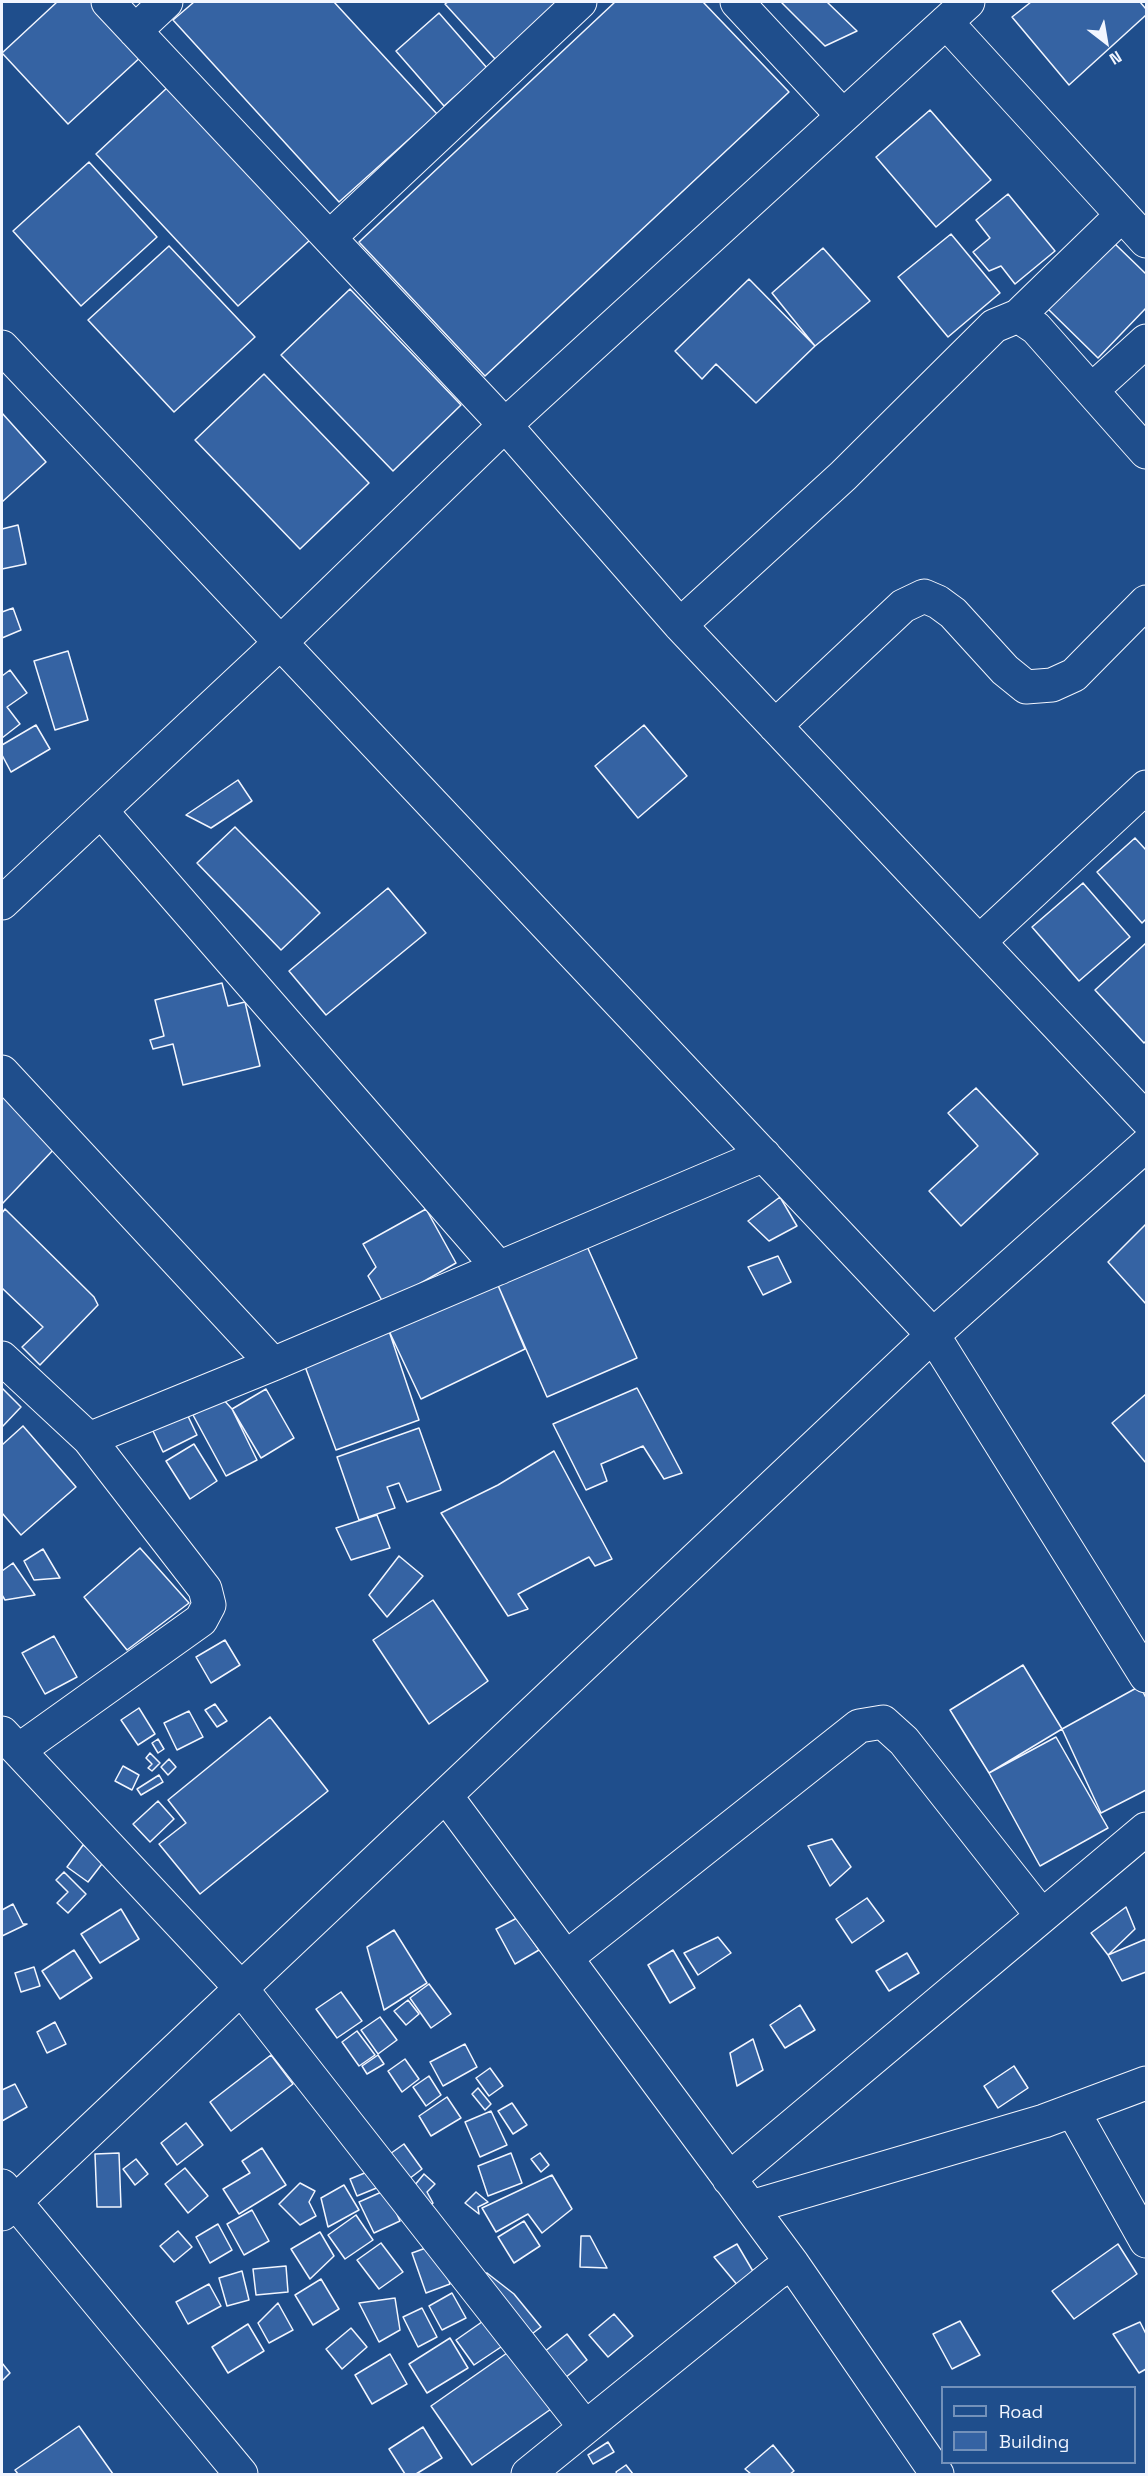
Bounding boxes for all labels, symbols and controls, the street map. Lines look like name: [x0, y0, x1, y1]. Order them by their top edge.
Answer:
north arrow: [1076, 12, 1136, 72]
text: N: [1106, 46, 1126, 70]
legend: [941, 2386, 1136, 2464]
text: Road: [999, 2400, 1043, 2423]
text: Building: [999, 2430, 1069, 2453]

